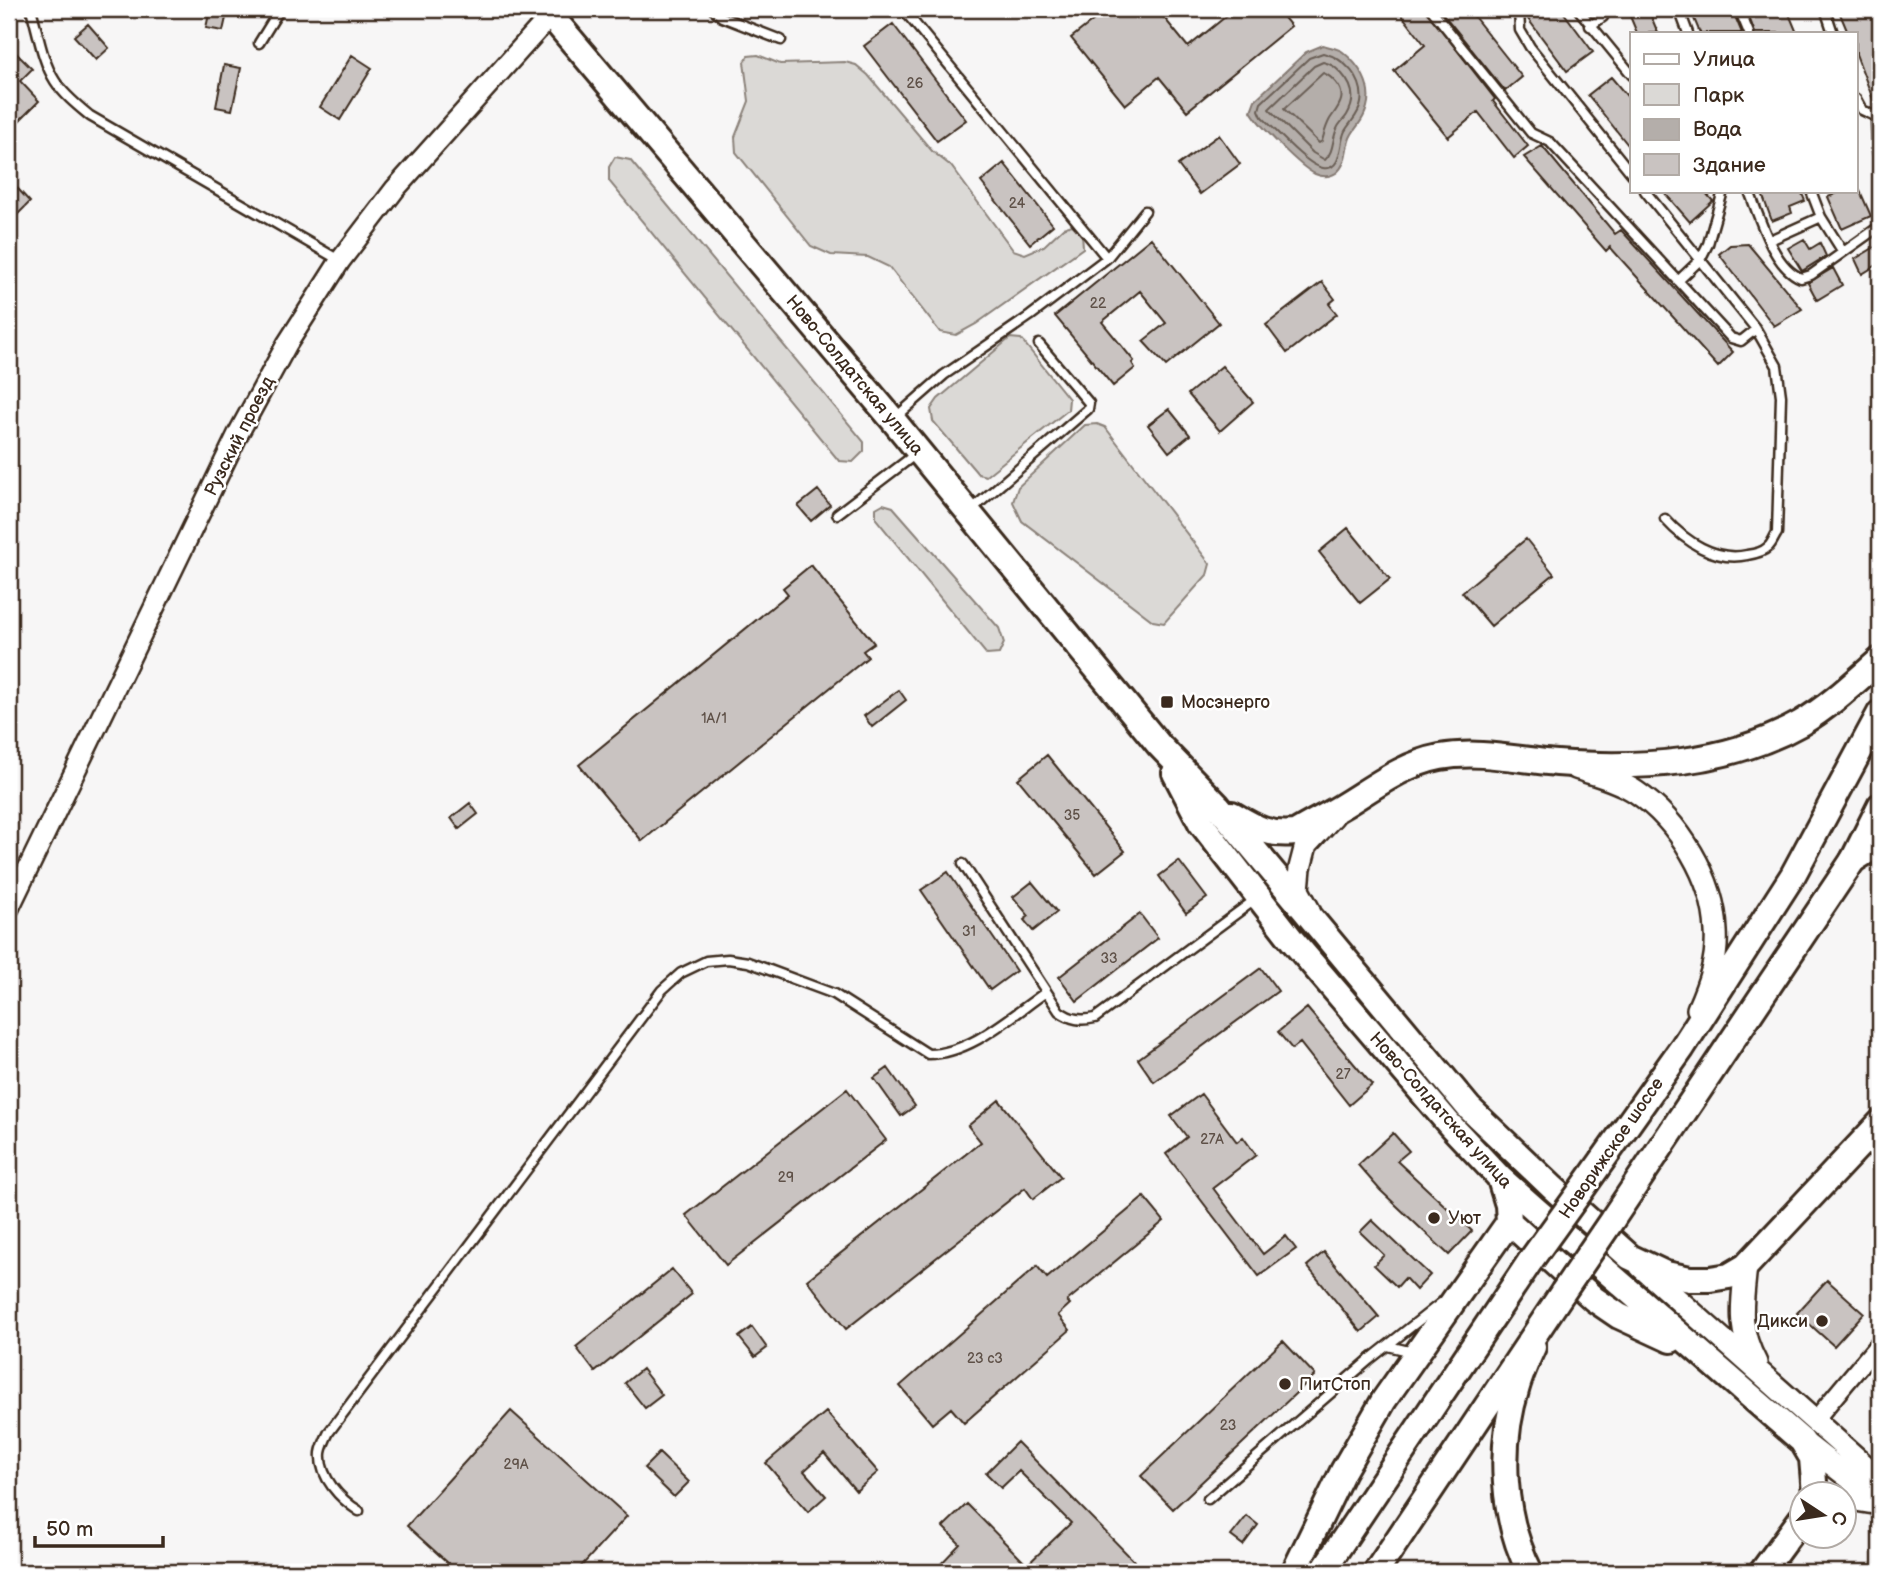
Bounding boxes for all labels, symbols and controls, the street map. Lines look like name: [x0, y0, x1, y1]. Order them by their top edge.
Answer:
legend: [1630, 32, 1857, 192]
text: Улица: [1693, 47, 1756, 72]
house number: 26: [907, 75, 924, 92]
text: Парк: [1693, 83, 1744, 108]
text: Вода: [1693, 117, 1742, 142]
text: Здание: [1693, 153, 1766, 178]
house number: 24: [1009, 195, 1026, 212]
street label: Ново-Солдатская улица: [781, 291, 928, 460]
house number: 22: [1090, 295, 1107, 312]
street label: Рузский проезд: [200, 373, 279, 500]
place label: Мосэнерго: [1181, 692, 1270, 713]
marker: Мосэнерго: [1159, 694, 1175, 710]
house number: 1А/1: [701, 710, 727, 727]
house number: 35: [1064, 807, 1080, 824]
house number: 31: [962, 923, 976, 940]
house number: 33: [1100, 950, 1118, 967]
street label: Ново-Солдатская улица: [1365, 1028, 1517, 1193]
house number: 27: [1335, 1066, 1351, 1083]
street label: Новорижское шоссе: [1555, 1074, 1668, 1223]
house number: 27А: [1200, 1131, 1224, 1148]
house number: 29: [778, 1169, 794, 1186]
place label: Уют: [1448, 1208, 1482, 1229]
marker: Уют: [1426, 1210, 1442, 1226]
place label: Дикси: [1757, 1311, 1808, 1332]
marker: Дикси: [1814, 1313, 1830, 1329]
house number: 23 с3: [967, 1350, 1003, 1367]
place label: ПитСтоп: [1299, 1374, 1371, 1395]
marker: ПитСтоп: [1277, 1376, 1293, 1392]
house number: 23: [1220, 1417, 1236, 1434]
house number: 29А: [504, 1456, 529, 1473]
north arrow: [1787, 1480, 1857, 1550]
scale bar: [35, 1504, 163, 1548]
text: С: [1826, 1509, 1851, 1527]
text: 50 m: [46, 1517, 93, 1542]

